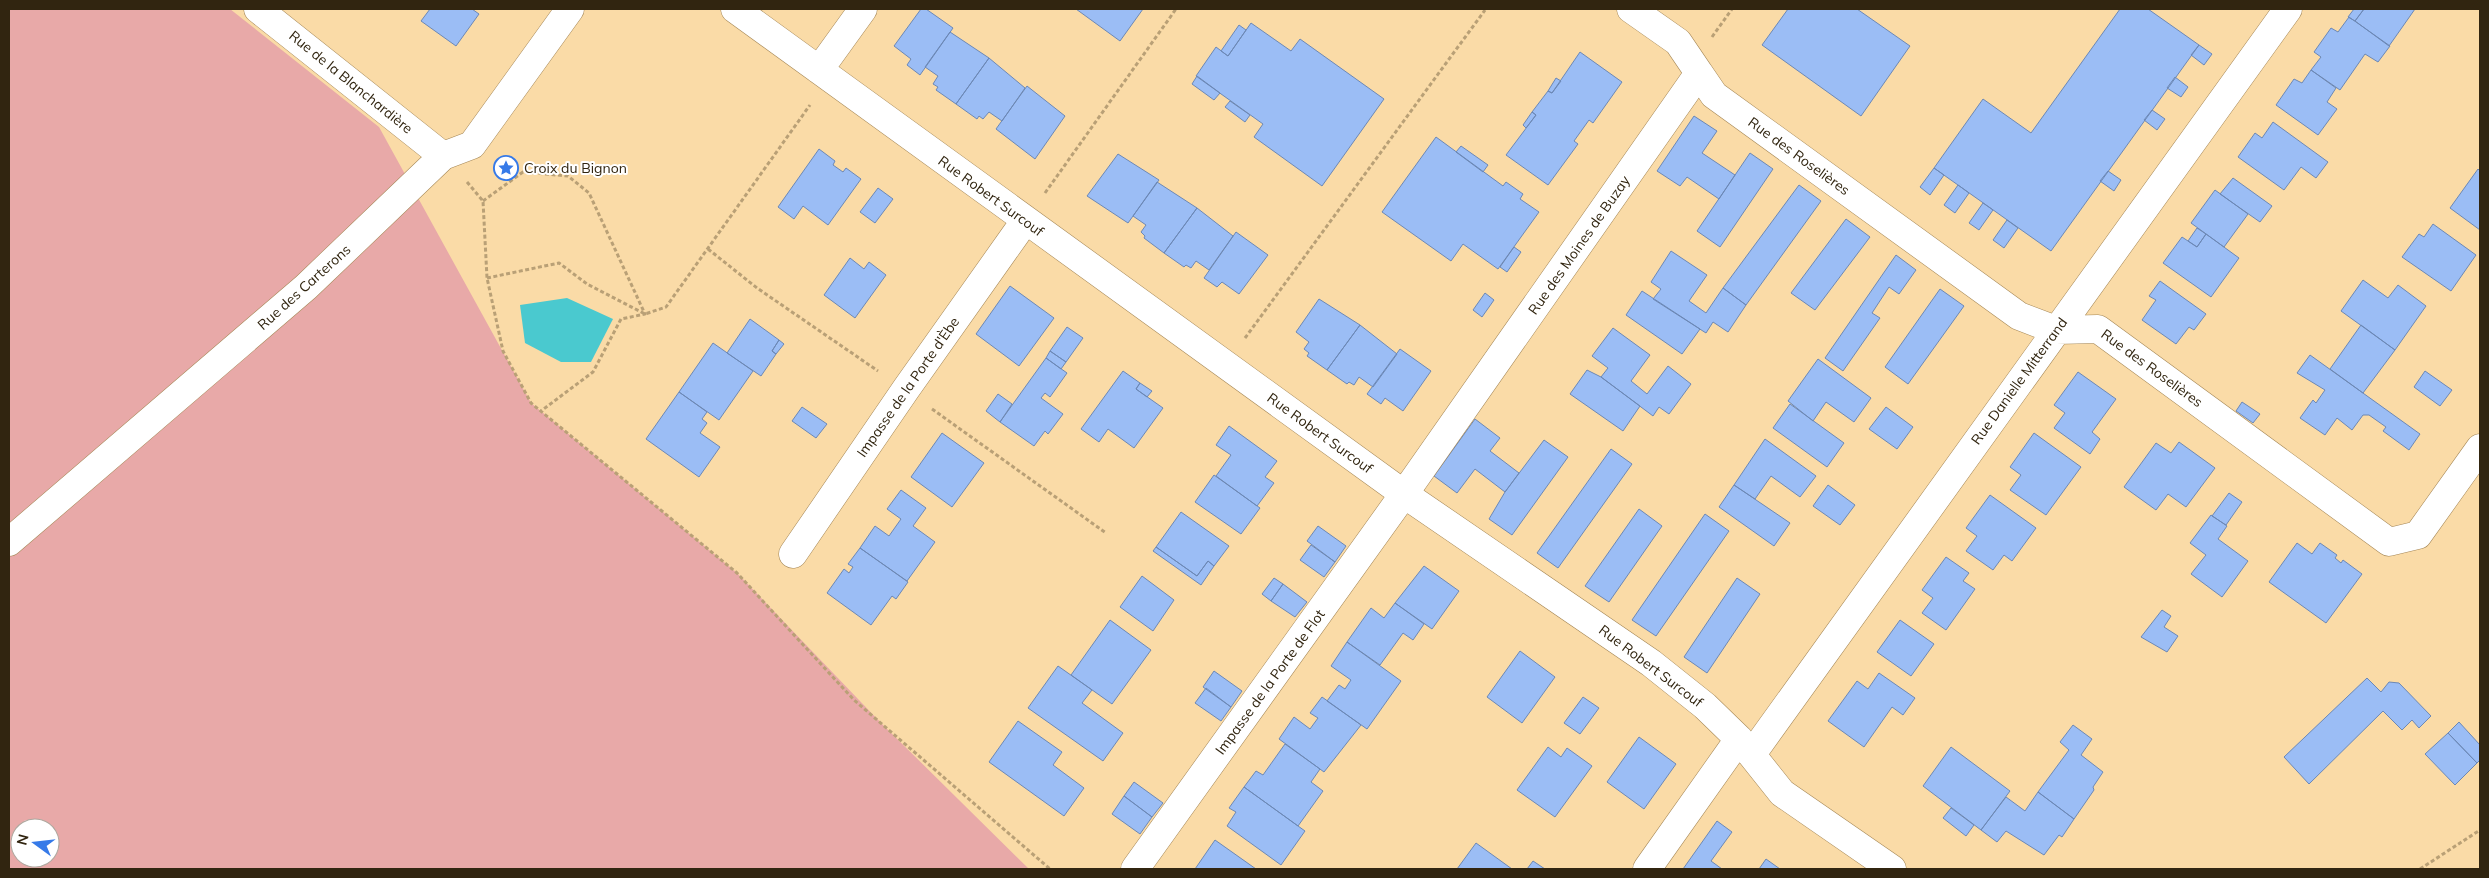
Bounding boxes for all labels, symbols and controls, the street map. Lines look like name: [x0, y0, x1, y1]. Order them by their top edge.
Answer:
street label: Rue de la Blanchardière: [285, 27, 417, 137]
street label: Rue des Roselières: [1745, 113, 1854, 199]
street label: Rue Robert Surcouf: [935, 152, 1047, 240]
place icon: Croix du Bignon: [493, 155, 519, 181]
place label: Croix du Bignon: [524, 159, 627, 177]
street label: Rue des Moines de Buzay: [1524, 172, 1634, 318]
street label: Rue des Carterons: [254, 240, 354, 334]
street label: Impasse de la Porte d'Èbe: [853, 313, 963, 461]
street label: Rue Danielle Mitterrand: [1967, 314, 2071, 448]
street label: Rue des Roselières: [2098, 325, 2207, 411]
street label: Rue Robert Surcouf: [1264, 389, 1376, 477]
street label: Impasse de la Porte de Flot: [1211, 606, 1329, 758]
street label: Rue Robert Surcouf: [1595, 621, 1707, 711]
north arrow: [10, 818, 60, 868]
text: N: [12, 832, 33, 847]

